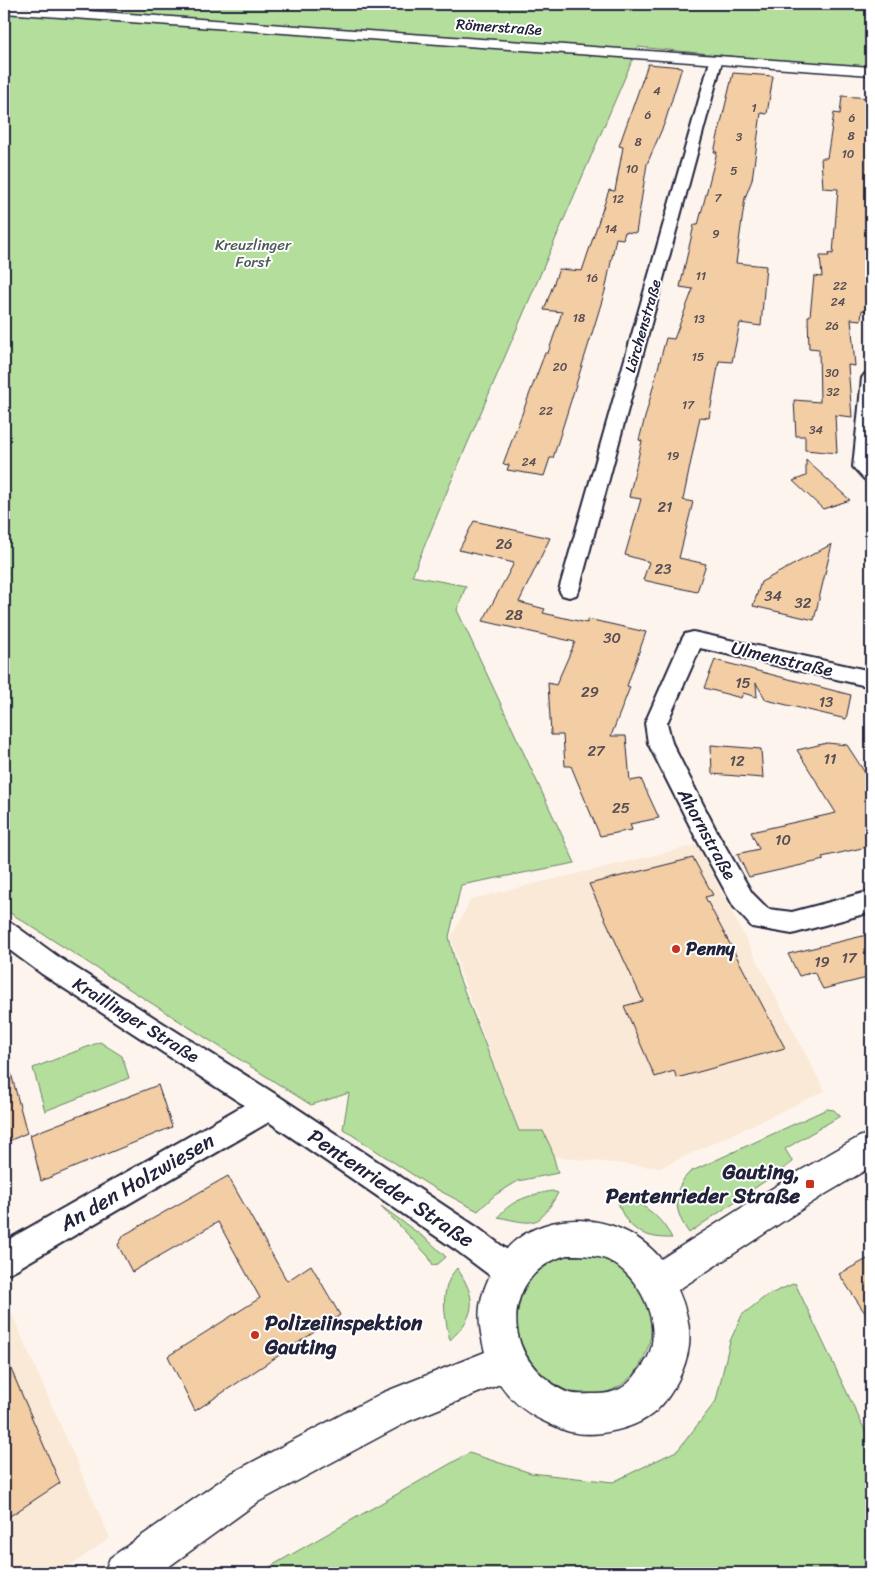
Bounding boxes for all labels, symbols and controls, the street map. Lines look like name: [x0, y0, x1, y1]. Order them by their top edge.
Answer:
street label: Römerstraße: [455, 11, 543, 43]
house number: 4: [653, 80, 661, 102]
house number: 1: [751, 97, 757, 119]
house number: 6: [645, 104, 652, 126]
house number: 6: [849, 107, 856, 129]
house number: 8: [847, 125, 855, 147]
house number: 3: [736, 126, 743, 148]
house number: 8: [634, 131, 642, 153]
house number: 10: [842, 143, 855, 165]
house number: 10: [626, 158, 639, 180]
house number: 5: [730, 160, 738, 182]
house number: 7: [715, 187, 723, 209]
house number: 12: [612, 188, 624, 210]
house number: 14: [605, 218, 618, 240]
house number: 9: [712, 223, 720, 245]
park label: Kreuzlinger Forst: [215, 232, 292, 275]
house number: 11: [696, 265, 706, 287]
house number: 16: [586, 267, 598, 289]
house number: 22: [833, 275, 847, 297]
street label: Lärchenstraße: [617, 276, 669, 376]
house number: 24: [831, 291, 846, 313]
house number: 18: [573, 307, 585, 329]
house number: 13: [693, 308, 705, 330]
house number: 26: [825, 315, 839, 337]
house number: 15: [692, 346, 704, 368]
house number: 20: [553, 356, 568, 378]
house number: 30: [825, 362, 839, 384]
house number: 32: [826, 381, 840, 403]
house number: 17: [682, 394, 695, 416]
house number: 22: [539, 400, 553, 422]
house number: 34: [809, 419, 824, 441]
house number: 19: [667, 445, 679, 467]
house number: 24: [522, 451, 537, 473]
house number: 21: [657, 494, 673, 520]
house number: 26: [495, 531, 513, 557]
house number: 23: [655, 556, 671, 582]
house number: 34: [764, 583, 782, 609]
house number: 32: [795, 590, 812, 616]
house number: 28: [505, 602, 523, 628]
house number: 30: [603, 625, 621, 651]
street label: Ulmenstraße: [728, 632, 836, 686]
house number: 15: [735, 670, 751, 696]
house number: 29: [581, 679, 599, 705]
house number: 13: [819, 689, 833, 715]
house number: 27: [587, 738, 606, 764]
house number: 11: [824, 746, 836, 772]
house number: 12: [729, 748, 745, 774]
street label: Ahornstraße: [668, 781, 746, 886]
house number: 25: [612, 795, 630, 821]
house number: 10: [775, 827, 791, 853]
place label: Penny: [686, 933, 736, 965]
marker: Penny: [670, 943, 682, 955]
house number: 17: [841, 945, 858, 971]
house number: 19: [814, 949, 830, 975]
street label: Kraillinger Straße: [66, 968, 206, 1072]
street label: Pentenrieder Straße: [300, 1118, 482, 1258]
street label: An den Holzwiesen: [51, 1122, 222, 1242]
place label: Gauting, Pentenrieder Straße: [606, 1153, 800, 1215]
marker: Gauting, Pentenrieder Straße: [804, 1178, 816, 1190]
place label: Polizeiinspektion Gauting: [264, 1304, 423, 1366]
marker: Polizeiinspektion Gauting: [249, 1329, 261, 1341]

